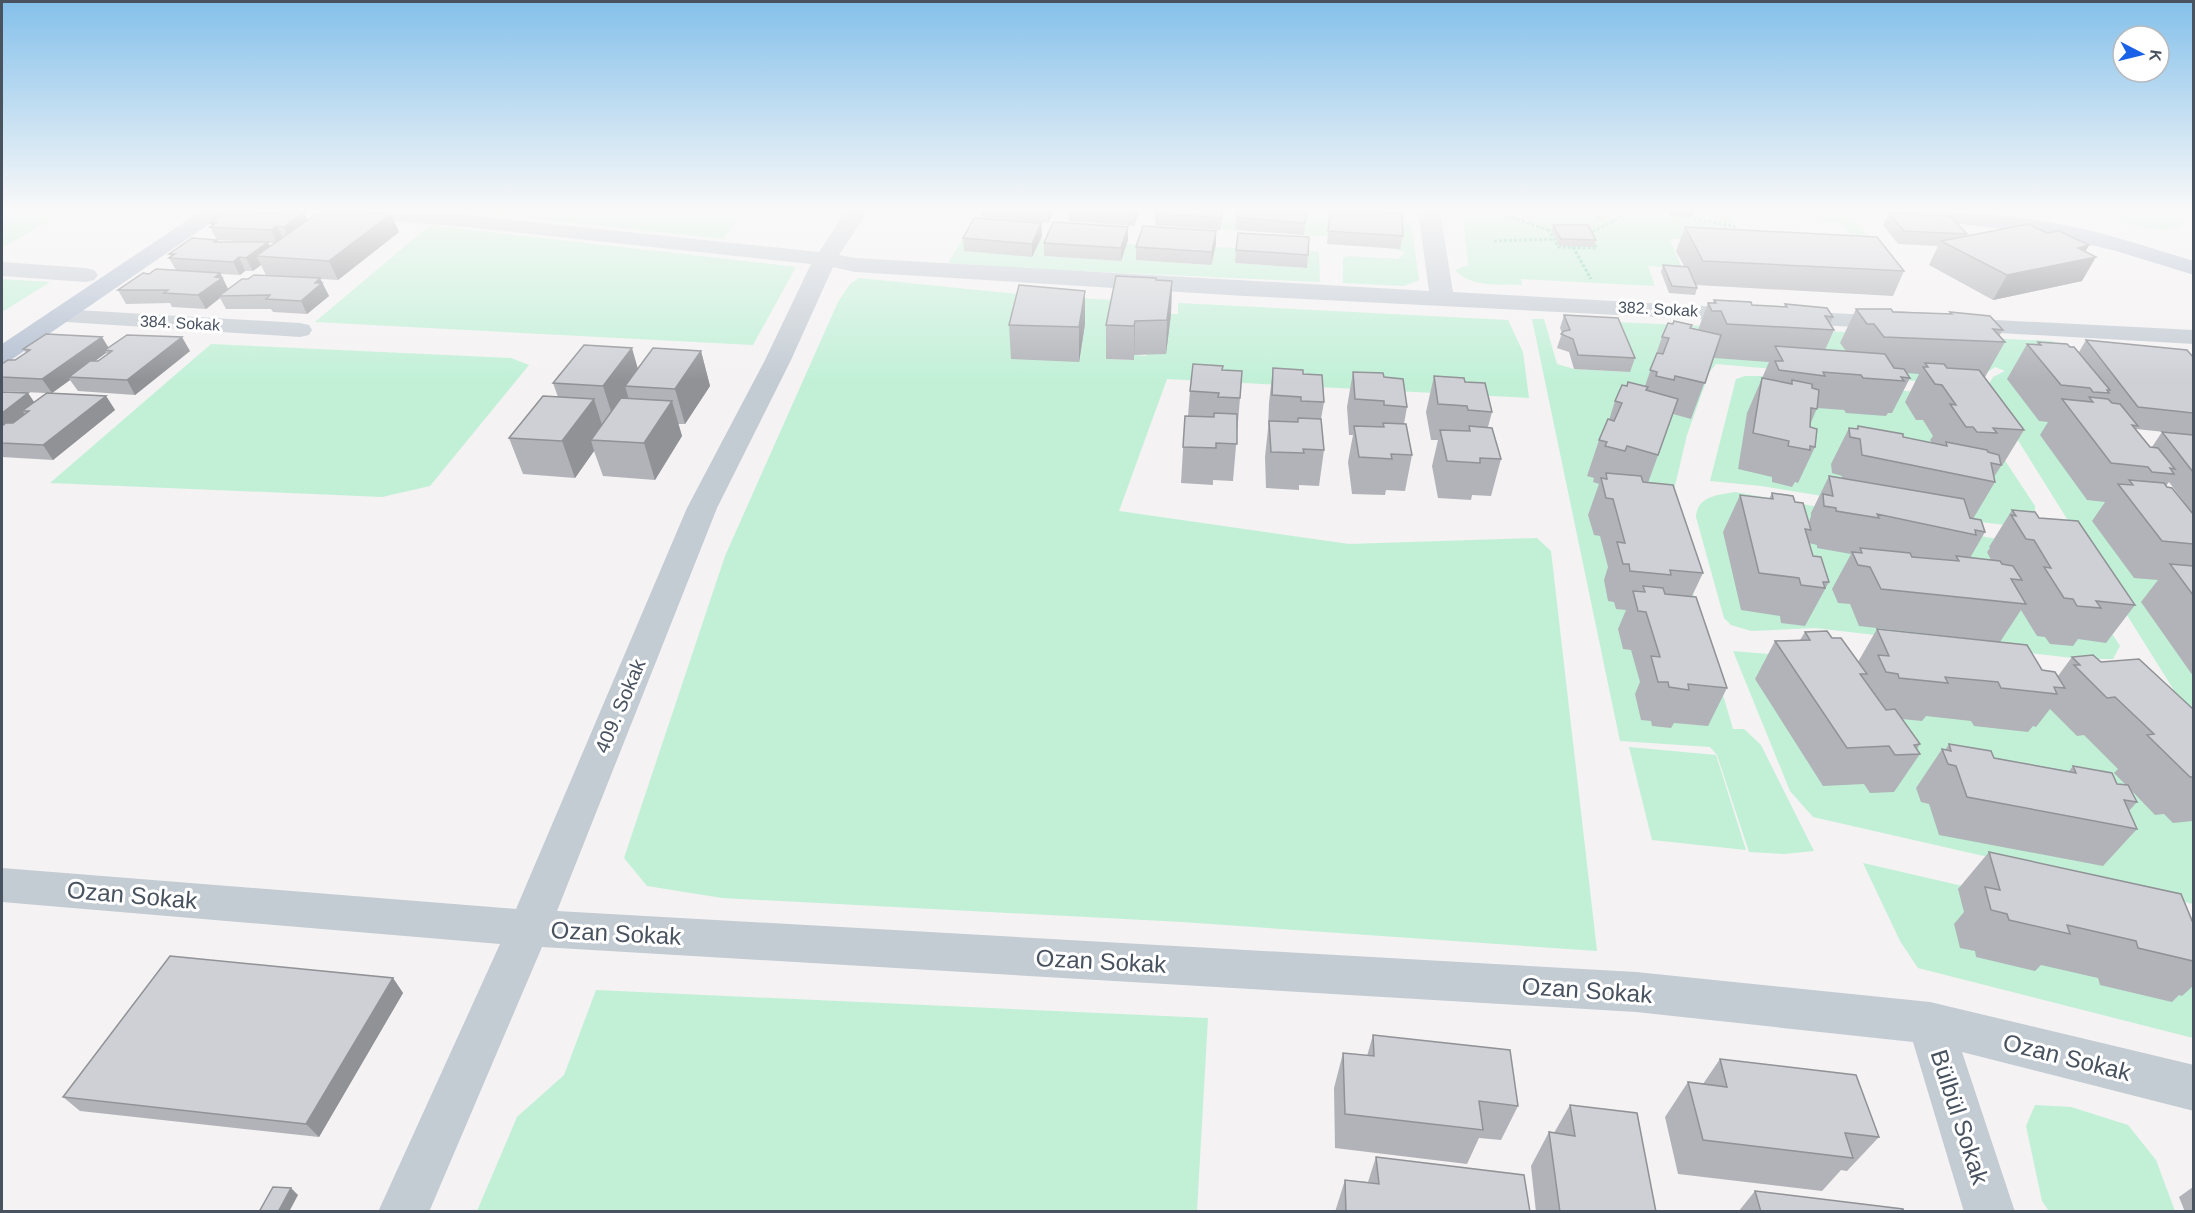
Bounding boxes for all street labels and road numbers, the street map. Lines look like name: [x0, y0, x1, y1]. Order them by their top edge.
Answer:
street label: 382. Sokak: [1618, 298, 1699, 320]
street label: 384. Sokak: [140, 312, 221, 334]
street label: 409. Sokak: [590, 655, 650, 756]
street label: Ozan Sokak: [66, 876, 199, 914]
street label: Ozan Sokak: [550, 916, 683, 950]
street label: Ozan Sokak: [1035, 944, 1168, 978]
street label: Ozan Sokak: [1521, 972, 1654, 1008]
street label: Ozan Sokak: [2000, 1028, 2135, 1086]
street label: Bülbül Sokak: [1926, 1046, 1995, 1189]

